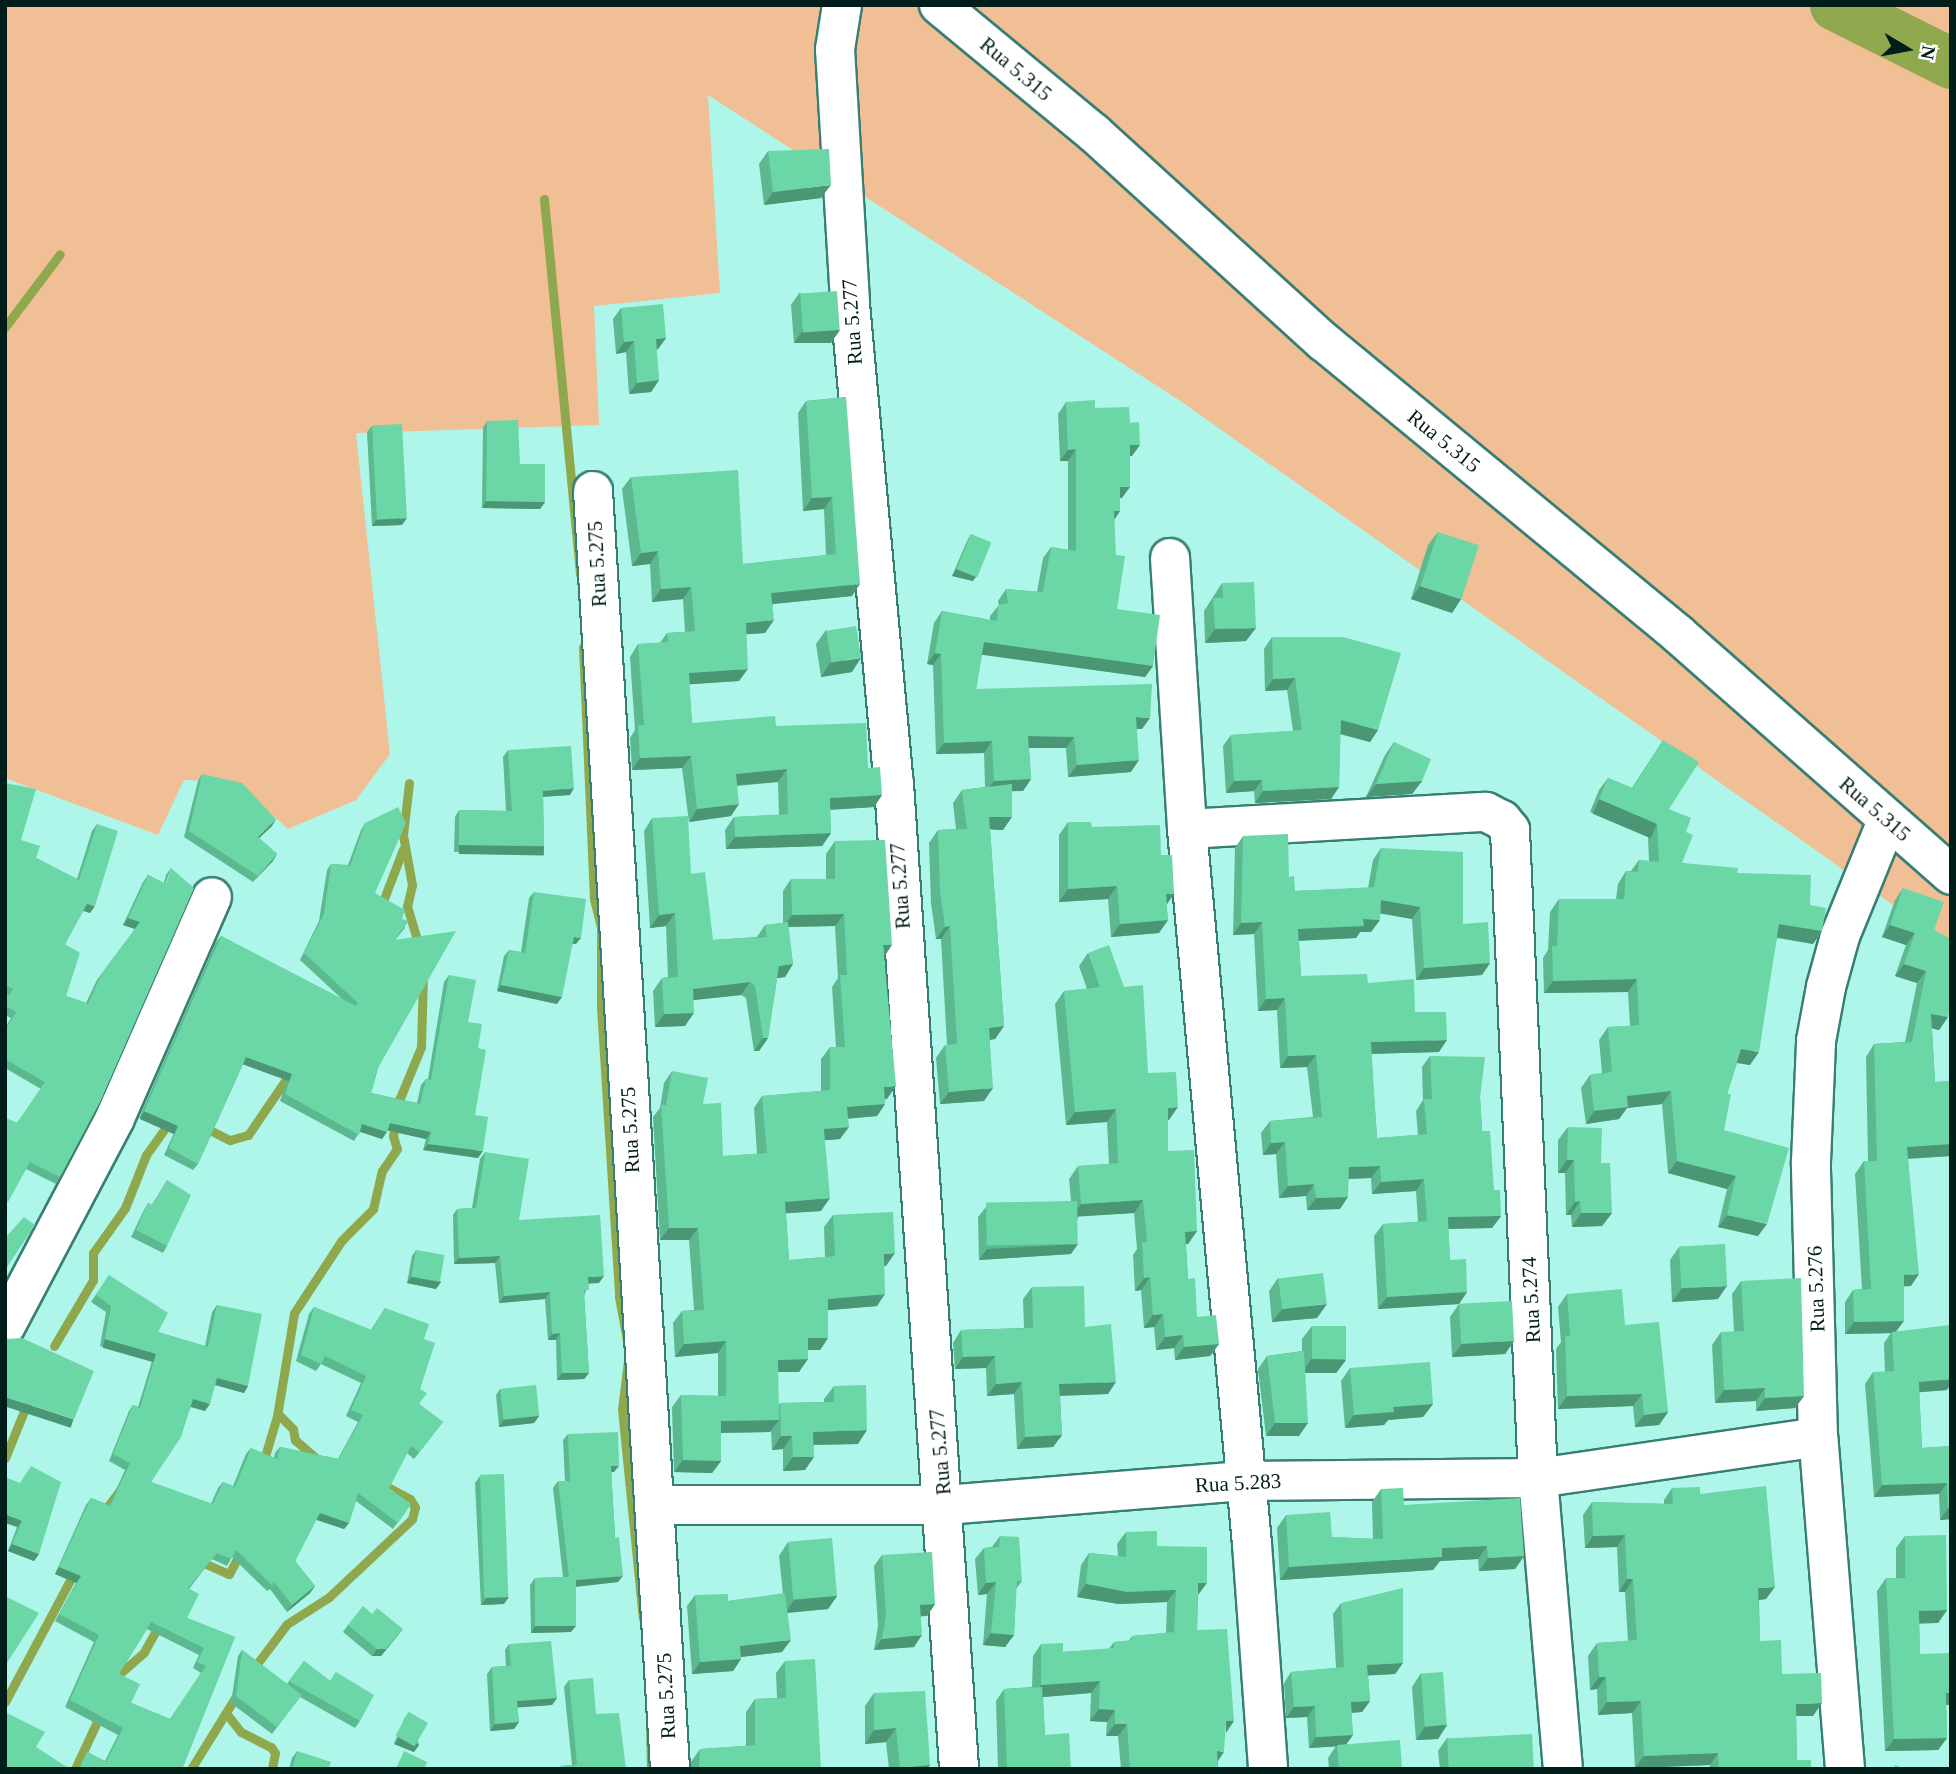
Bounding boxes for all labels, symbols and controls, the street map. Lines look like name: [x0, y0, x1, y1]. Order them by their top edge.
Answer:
north arrow: [1872, 14, 1942, 84]
street label: Rua 5.315: [975, 32, 1057, 106]
text: N: [1917, 44, 1940, 61]
street label: Rua 5.277: [836, 278, 868, 366]
street label: Rua 5.315: [1403, 404, 1485, 478]
street label: Rua 5.275: [582, 520, 612, 608]
street label: Rua 5.315: [1834, 771, 1916, 847]
street label: Rua 5.277: [884, 842, 916, 930]
street label: Rua 5.275: [615, 1086, 645, 1174]
street label: Rua 5.276: [1802, 1245, 1830, 1333]
street label: Rua 5.274: [1516, 1256, 1546, 1344]
street label: Rua 5.277: [924, 1408, 956, 1496]
street label: Rua 5.283: [1194, 1468, 1282, 1498]
street label: Rua 5.275: [651, 1652, 681, 1740]

